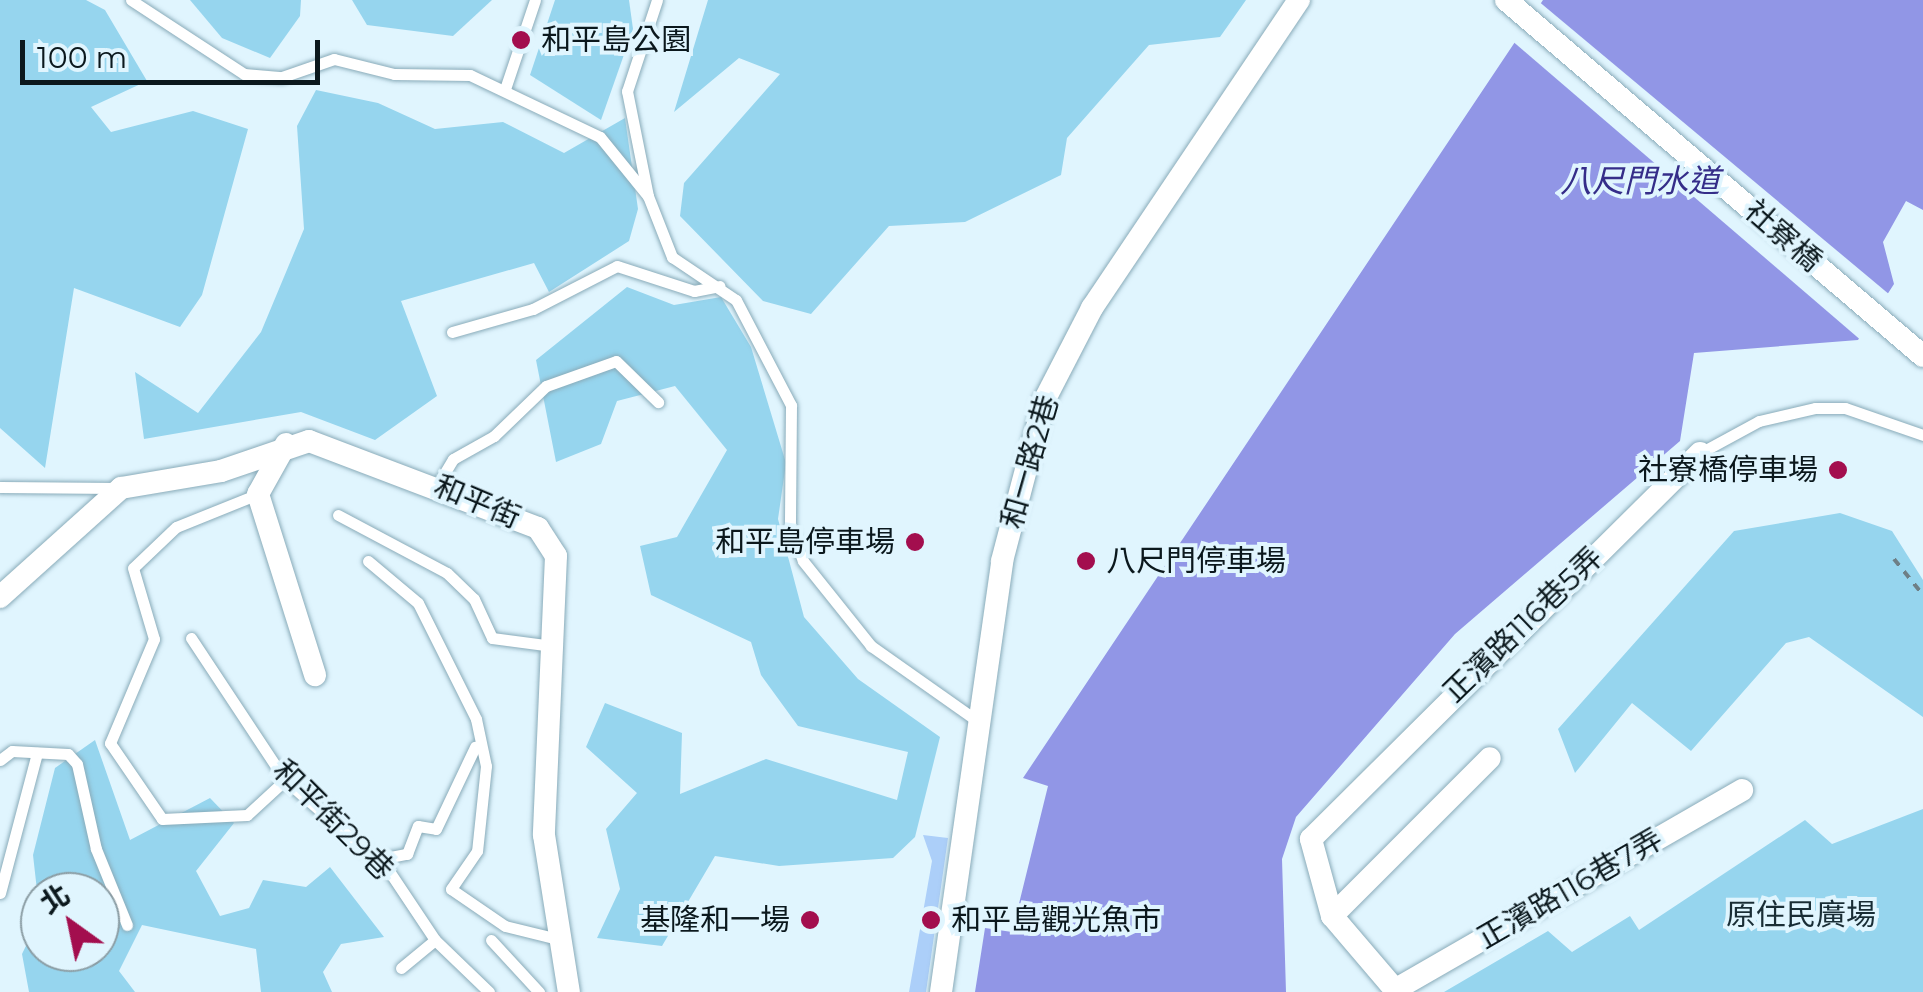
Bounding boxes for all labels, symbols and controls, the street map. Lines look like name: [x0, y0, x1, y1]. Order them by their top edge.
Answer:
scale bar: [25, 20, 325, 82]
place label: 和平島公園: [541, 22, 691, 58]
marker: 和平島公園: [510, 29, 532, 51]
text: 100 m: [37, 39, 127, 76]
water label: 八尺門水道: [1560, 162, 1720, 200]
street label: 社寮橋: [1737, 193, 1829, 279]
street label: 和一路2巷: [994, 391, 1066, 533]
place label: 社寮橋停車場: [1638, 452, 1818, 488]
marker: 社寮橋停車場: [1827, 459, 1849, 481]
street label: 和平街: [429, 468, 525, 536]
place label: 和平島停車場: [715, 524, 895, 560]
marker: 和平島停車場: [904, 531, 926, 553]
street label: 正濱路116巷5弄: [1436, 540, 1610, 710]
place label: 八尺門停車場: [1106, 543, 1286, 579]
marker: 八尺門停車場: [1075, 550, 1097, 572]
street label: 和平街29巷: [265, 752, 401, 888]
street label: 正濱路116巷7弄: [1471, 822, 1669, 956]
north arrow: [20, 872, 120, 972]
text: 北: [34, 877, 76, 920]
park label: 原住民廣場: [1726, 897, 1876, 933]
place label: 基隆和一場: [640, 902, 790, 938]
place label: 和平島觀光魚市: [951, 902, 1161, 938]
marker: 基隆和一場: [799, 909, 821, 931]
marker: 和平島觀光魚市: [920, 909, 942, 931]

